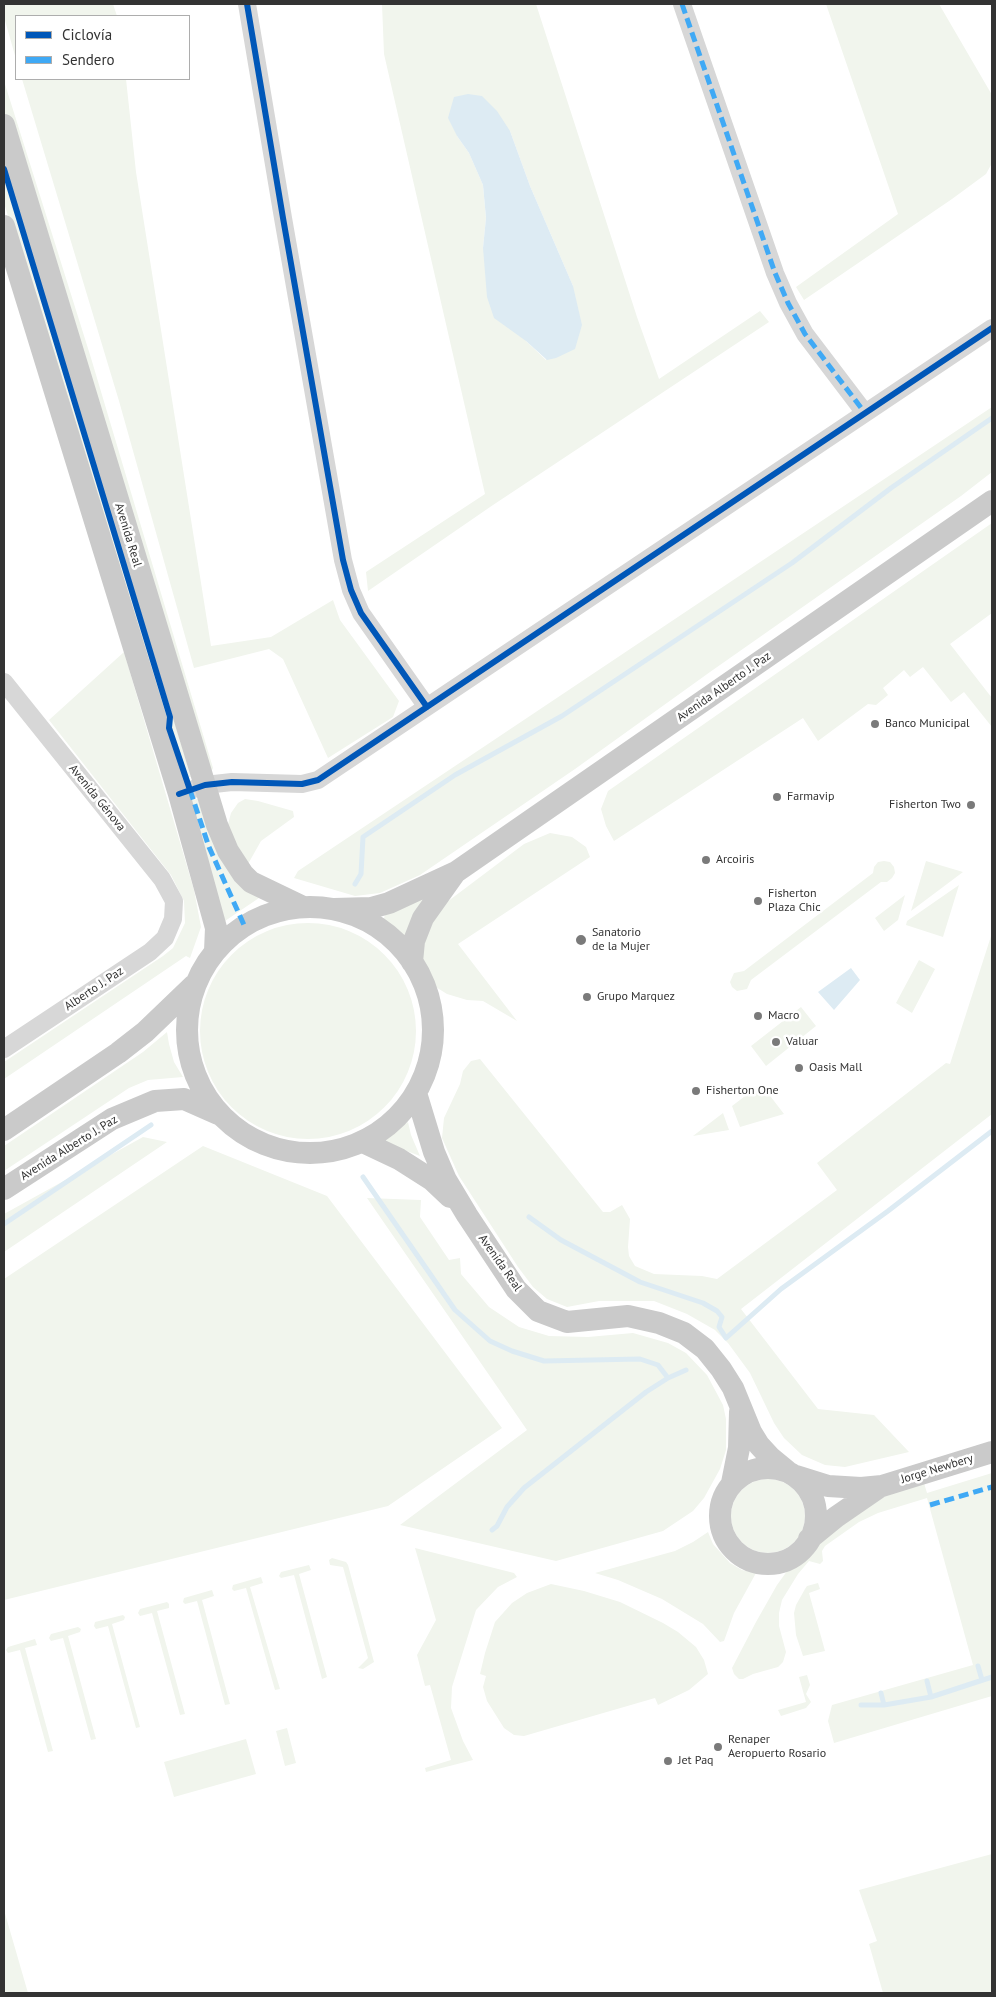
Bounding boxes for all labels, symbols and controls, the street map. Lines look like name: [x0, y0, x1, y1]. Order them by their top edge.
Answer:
legend: [15, 15, 190, 80]
text: Ciclovía: [62, 25, 112, 44]
text: Sendero: [62, 50, 115, 69]
street label: Avenida Real: [111, 501, 145, 569]
street label: Avenida Alberto J. Paz: [674, 649, 774, 725]
place label: Banco Municipal: [885, 717, 970, 731]
marker: Banco Municipal: [869, 718, 881, 730]
street label: Avenida Génova: [66, 762, 128, 834]
place label: Farmavip: [787, 790, 834, 804]
marker: Farmavip: [771, 791, 783, 803]
place label: Fisherton Two: [889, 798, 961, 812]
marker: Fisherton Two: [965, 799, 977, 811]
place label: Arcoiris: [716, 853, 754, 867]
marker: Arcoiris: [700, 854, 712, 866]
place label: Fisherton Plaza Chic: [768, 887, 821, 915]
marker: Fisherton Plaza Chic: [752, 895, 764, 907]
place label: Sanatorio de la Mujer: [592, 926, 650, 954]
marker: Sanatorio de la Mujer: [574, 933, 588, 947]
street label: Alberto J. Paz: [62, 964, 126, 1014]
place label: Grupo Marquez: [597, 990, 675, 1004]
marker: Grupo Marquez: [581, 991, 593, 1003]
place label: Macro: [768, 1009, 799, 1023]
marker: Macro: [752, 1010, 764, 1022]
place label: Valuar: [786, 1035, 818, 1049]
marker: Valuar: [770, 1036, 782, 1048]
place label: Oasis Mall: [809, 1061, 862, 1075]
marker: Oasis Mall: [793, 1062, 805, 1074]
place label: Fisherton One: [706, 1084, 779, 1098]
marker: Fisherton One: [690, 1085, 702, 1097]
street label: Avenida Alberto J. Paz: [18, 1112, 120, 1184]
street label: Avenida Real: [475, 1232, 525, 1294]
street label: Jorge Newbery: [899, 1451, 975, 1487]
place label: Renaper Aeropuerto Rosario: [728, 1733, 826, 1761]
marker: Renaper Aeropuerto Rosario: [712, 1741, 724, 1753]
place label: Jet Paq: [678, 1754, 714, 1768]
marker: Jet Paq: [662, 1755, 674, 1767]

